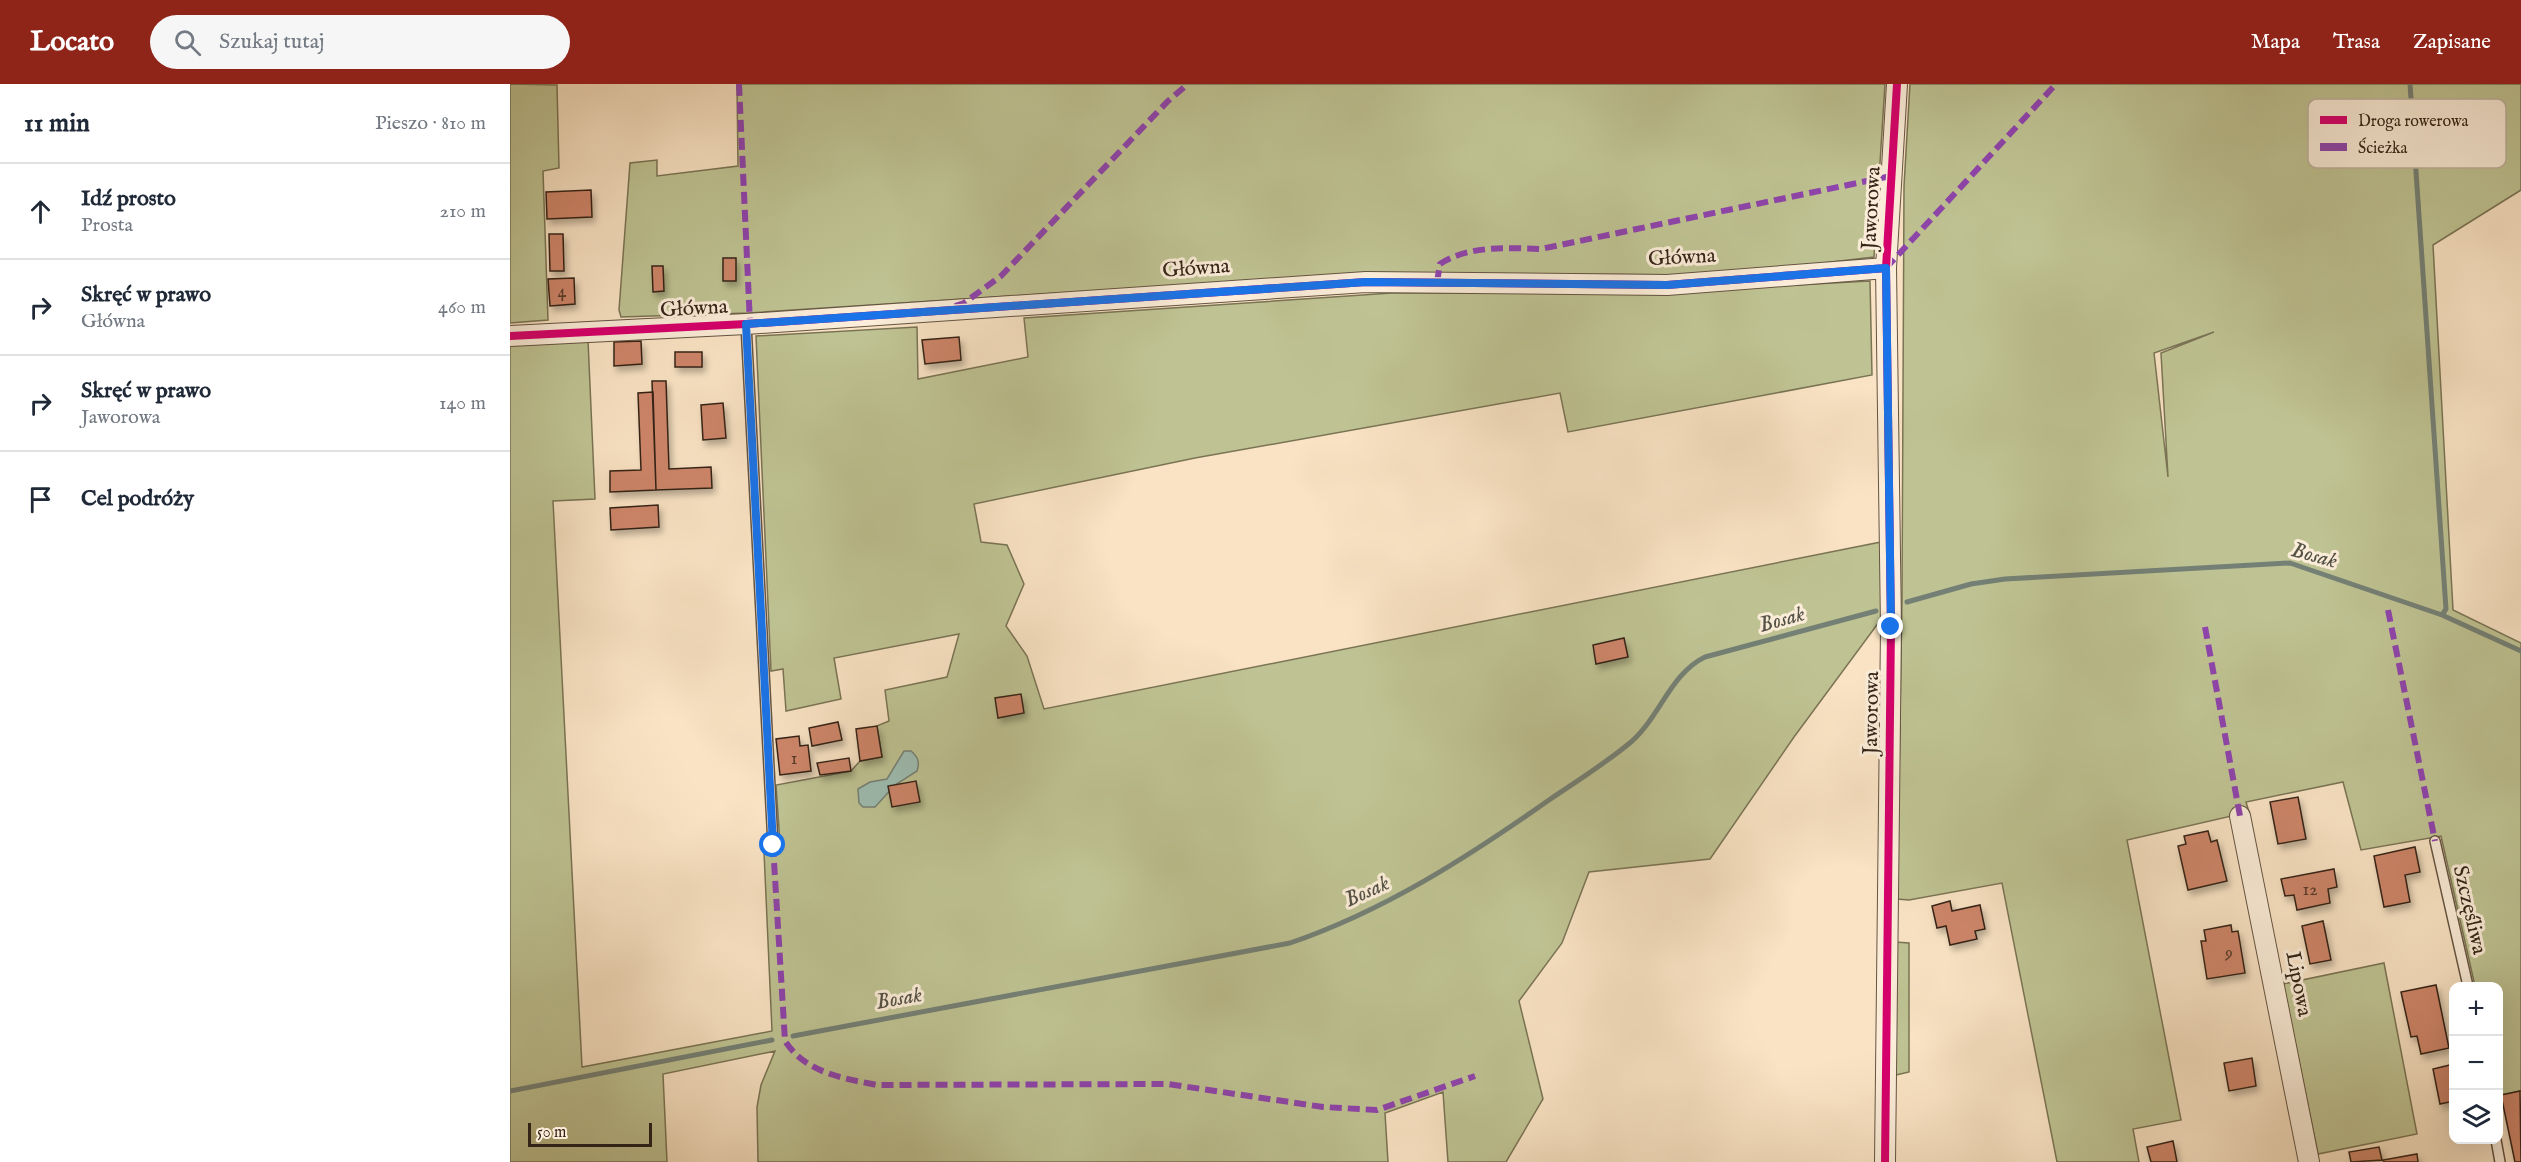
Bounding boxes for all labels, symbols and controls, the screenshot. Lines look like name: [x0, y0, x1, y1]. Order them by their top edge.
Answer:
search box: [150, 15, 570, 69]
text: Locato: [30, 25, 114, 60]
icon: search: [171, 26, 204, 59]
text: Szukaj tutaj: [219, 28, 324, 56]
text: Mapa: [2251, 29, 2300, 56]
text: Trasa: [2333, 29, 2380, 56]
text: Zapisane: [2413, 29, 2491, 56]
legend: [2308, 99, 2506, 168]
text: 11 min: [24, 107, 90, 140]
text: Pieszo · 810 m: [375, 111, 486, 136]
text: Droga rowerowa: [2358, 112, 2468, 132]
text: Ścieżka: [2358, 137, 2408, 159]
street label: Jaworowa: [1856, 165, 1888, 252]
text: Idź prosto: [81, 185, 176, 213]
icon: ahead: [24, 195, 57, 228]
text: 210 m: [440, 199, 486, 224]
text: Prosta: [81, 213, 133, 238]
street label: Główna: [1648, 243, 1717, 273]
street label: Główna: [1161, 253, 1232, 285]
text: Skręć w prawo: [81, 281, 211, 309]
house number: 4: [558, 281, 567, 304]
icon: right: [24, 291, 57, 324]
street label: Główna: [660, 294, 729, 324]
text: 460 m: [438, 295, 486, 320]
text: Główna: [81, 309, 145, 334]
text: Skręć w prawo: [81, 377, 211, 405]
icon: right: [24, 387, 57, 420]
text: 140 m: [439, 391, 486, 416]
text: Jaworowa: [81, 405, 160, 430]
icon: arrive: [24, 483, 57, 516]
text: Cel podróży: [81, 485, 194, 513]
water label: Bosak: [2288, 536, 2340, 576]
water label: Bosak: [1756, 600, 1808, 640]
route end: [1877, 613, 1903, 639]
street label: Jaworowa: [1858, 670, 1886, 757]
house number: 1: [791, 748, 797, 771]
route start: [759, 831, 785, 857]
street label: Szczęśliwa: [2446, 863, 2493, 958]
water label: Bosak: [1340, 869, 1394, 915]
house number: 12: [2302, 879, 2318, 902]
house number: 9: [2224, 942, 2233, 965]
street label: Lipowa: [2278, 949, 2318, 1020]
water label: Bosak: [873, 981, 925, 1017]
map controls: [2449, 982, 2503, 1144]
button: +: [2449, 982, 2503, 1036]
button: −: [2449, 1036, 2503, 1090]
button: layers: [2449, 1090, 2503, 1144]
scale bar: [528, 1120, 652, 1148]
text: 50 m: [537, 1123, 566, 1143]

